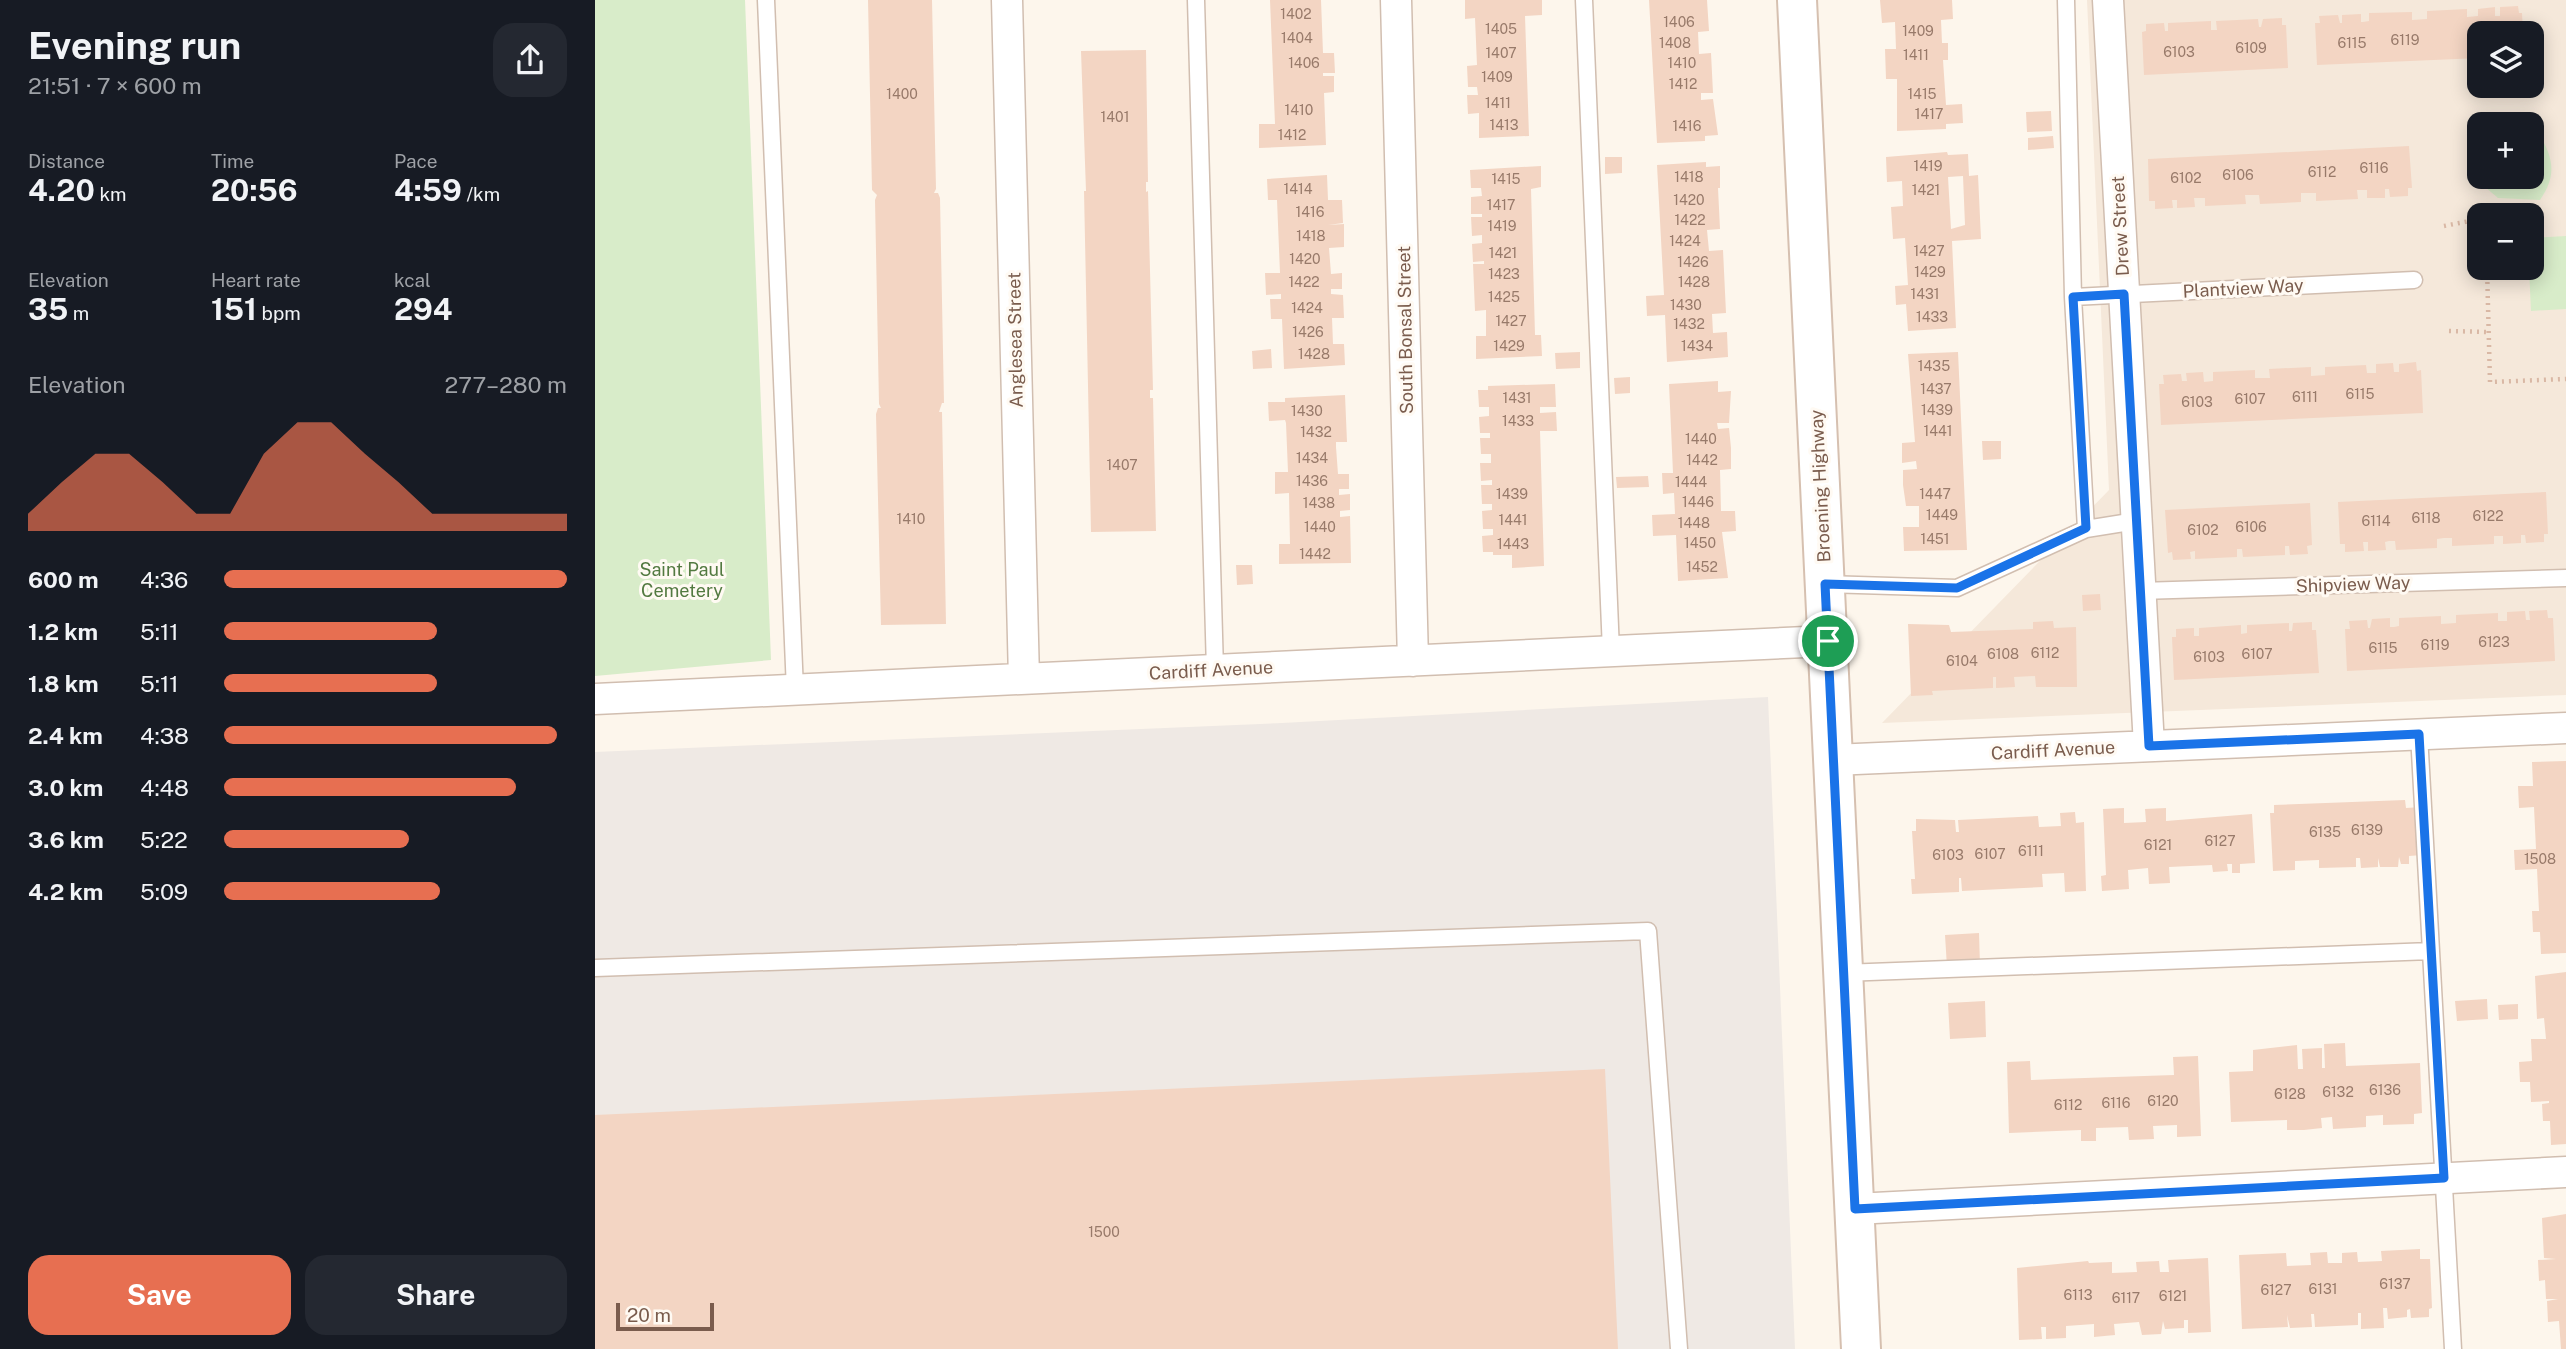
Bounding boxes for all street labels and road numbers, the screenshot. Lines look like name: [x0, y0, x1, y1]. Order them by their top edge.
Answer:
street label: Drew Street: [2107, 175, 2133, 277]
street label: South Bonsal Street: [1393, 246, 1417, 414]
street label: Anglesea Street: [1003, 272, 1027, 408]
street label: Plantview Way: [2182, 274, 2304, 302]
street label: Broening Highway: [1805, 409, 1834, 563]
street label: Shipview Way: [2295, 571, 2411, 596]
street label: Cardiff Avenue: [1148, 656, 1274, 684]
street label: Cardiff Avenue: [1990, 736, 2116, 764]

